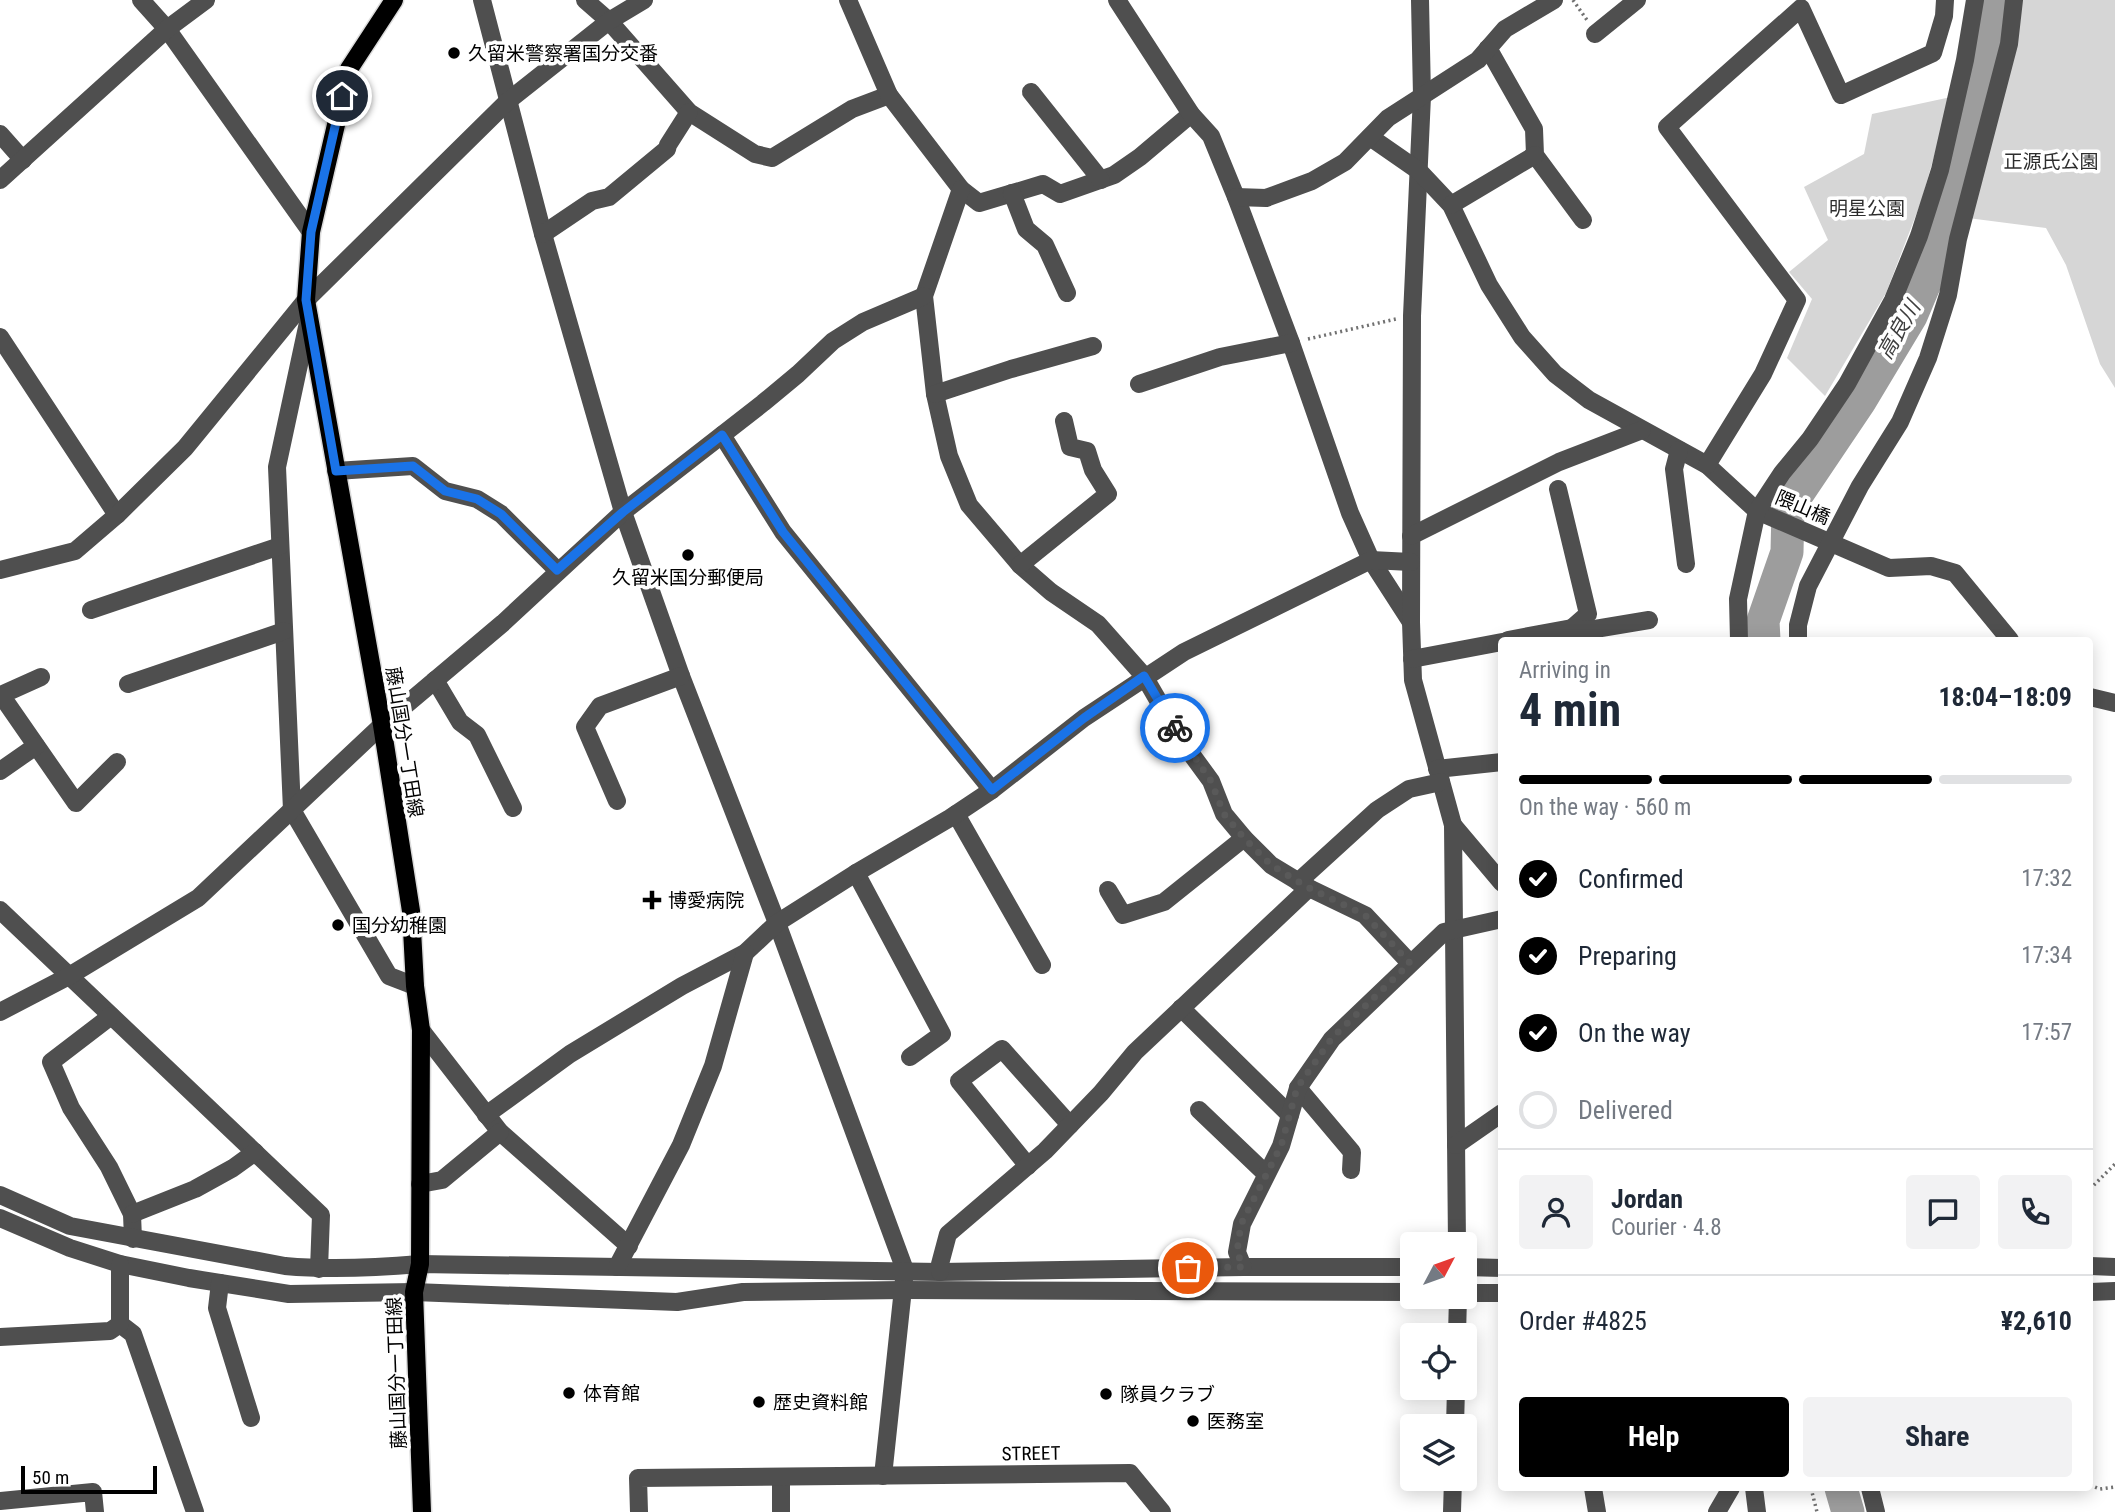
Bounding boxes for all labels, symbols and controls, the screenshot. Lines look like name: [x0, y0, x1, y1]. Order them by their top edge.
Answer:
place label: 久留米警察署国分交番: [468, 42, 658, 65]
marker: 久留米警察署国分交番: [446, 45, 462, 61]
pin: [312, 66, 372, 126]
icon: home: [323, 77, 361, 115]
park label: 正源氏公園: [2003, 150, 2099, 173]
park label: 明星公園: [1829, 197, 1905, 220]
water label: 高良川: [1873, 295, 1926, 363]
street label: 隈山橋: [1772, 486, 1834, 529]
marker: 久留米国分郵便局: [680, 547, 696, 563]
place label: 久留米国分郵便局: [612, 566, 764, 589]
text: Arriving in: [1519, 657, 1611, 684]
street label: 藤山国分一丁田線: [381, 665, 428, 819]
text: 18:04–18:09: [1938, 682, 2072, 712]
text: 4 min: [1519, 683, 1621, 737]
courier: [1140, 693, 1210, 763]
icon: bike: [1156, 709, 1194, 747]
text: On the way · 560 m: [1519, 794, 1691, 821]
icon: check: [1519, 860, 1557, 898]
text: Confirmed: [1578, 864, 1684, 894]
text: 17:32: [2021, 865, 2072, 892]
place label: 博愛病院: [668, 889, 744, 912]
marker: 博愛病院: [642, 890, 662, 910]
place label: 国分幼稚園: [352, 914, 447, 937]
marker: 国分幼稚園: [330, 917, 346, 933]
icon: check: [1519, 937, 1557, 975]
text: Preparing: [1578, 941, 1677, 971]
text: 17:34: [2021, 942, 2072, 969]
icon: check: [1519, 1014, 1557, 1052]
text: On the way: [1578, 1018, 1691, 1048]
text: 17:57: [2021, 1019, 2072, 1046]
text: Delivered: [1578, 1095, 1673, 1125]
button: person: [1519, 1175, 1593, 1249]
button: chat: [1906, 1175, 1980, 1249]
button: phone: [1998, 1175, 2072, 1249]
text: Jordan: [1611, 1184, 1683, 1214]
text: Courier · 4.8: [1611, 1214, 1722, 1241]
north arrow: [1400, 1232, 1477, 1309]
map controls: [1400, 1232, 1477, 1491]
pin: [1158, 1238, 1218, 1298]
icon: bag: [1169, 1249, 1207, 1287]
street label: 藤山国分一丁田線: [382, 1297, 411, 1449]
text: Order #4825: [1519, 1306, 1647, 1336]
text: ¥2,610: [2001, 1306, 2072, 1336]
button: locate: [1400, 1323, 1477, 1400]
place label: 体育館: [583, 1382, 640, 1405]
place label: 隊員クラブ: [1120, 1383, 1215, 1406]
marker: 体育館: [561, 1385, 577, 1401]
marker: 隊員クラブ: [1098, 1386, 1114, 1402]
place label: 歴史資料館: [773, 1391, 868, 1414]
marker: 歴史資料館: [751, 1394, 767, 1410]
button: Help: [1519, 1397, 1789, 1477]
button: Share: [1803, 1397, 2072, 1477]
place label: 医務室: [1207, 1410, 1264, 1433]
marker: 医務室: [1185, 1413, 1201, 1429]
button: layers: [1400, 1414, 1477, 1491]
street label: STREET: [1001, 1441, 1061, 1466]
scale bar: [21, 1463, 158, 1495]
text: 50 m: [32, 1466, 69, 1489]

